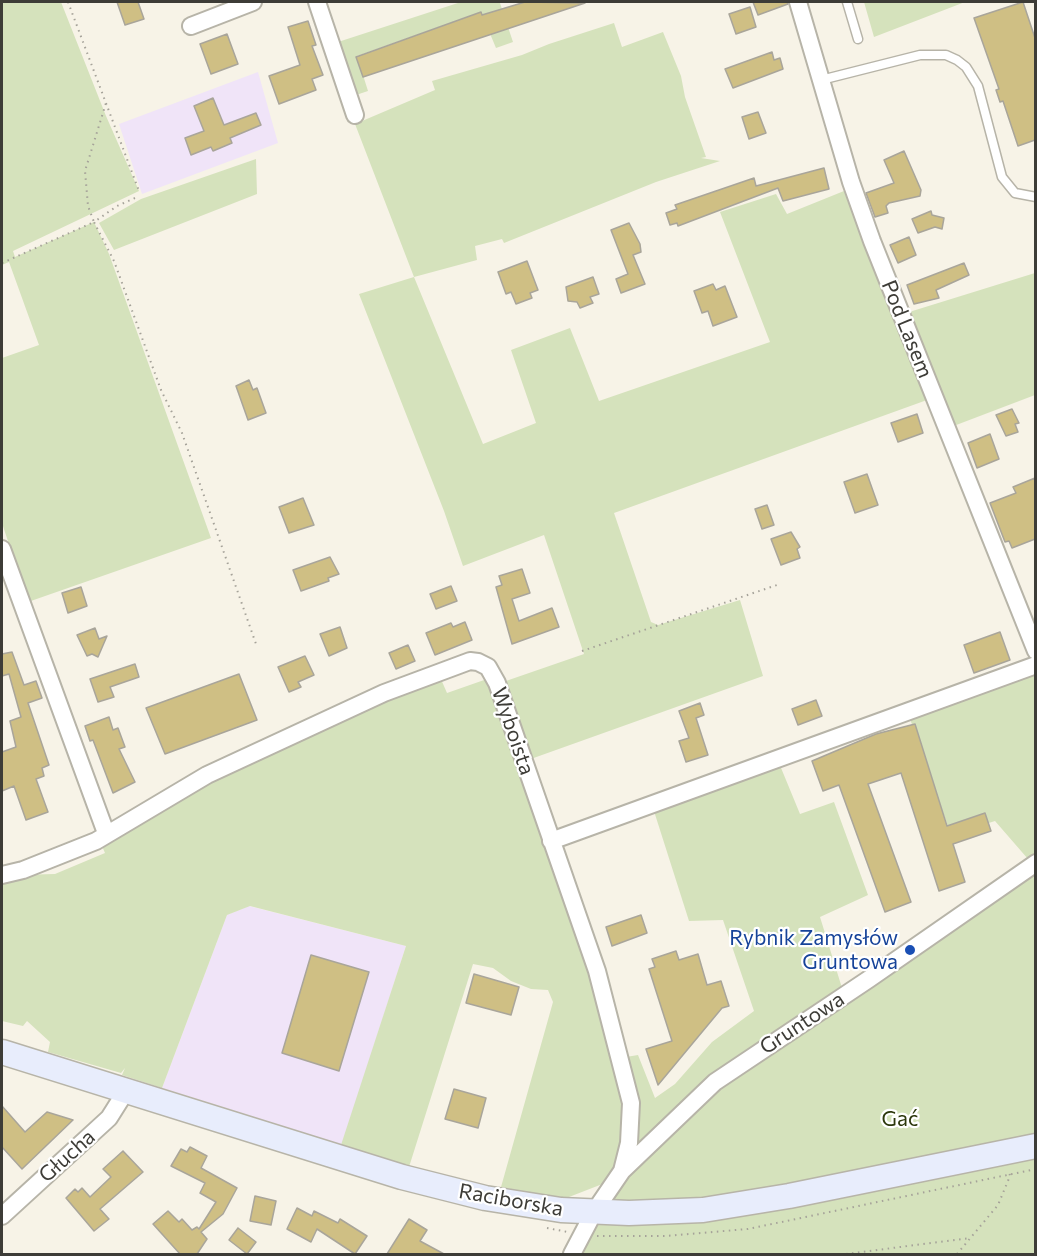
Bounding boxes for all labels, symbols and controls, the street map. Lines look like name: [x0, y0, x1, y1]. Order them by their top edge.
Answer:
street label: Pod Lasem: [876, 276, 938, 382]
street label: Wyboista: [486, 684, 540, 778]
place label: Rybnik Zamysłów Gruntowa: [729, 925, 898, 975]
marker: Rybnik Zamysłów Gruntowa: [903, 943, 917, 957]
street label: Gruntowa: [755, 986, 849, 1060]
park label: Gać: [882, 1106, 918, 1132]
street label: Głucha: [34, 1124, 100, 1188]
street label: Raciborska: [457, 1178, 565, 1222]

